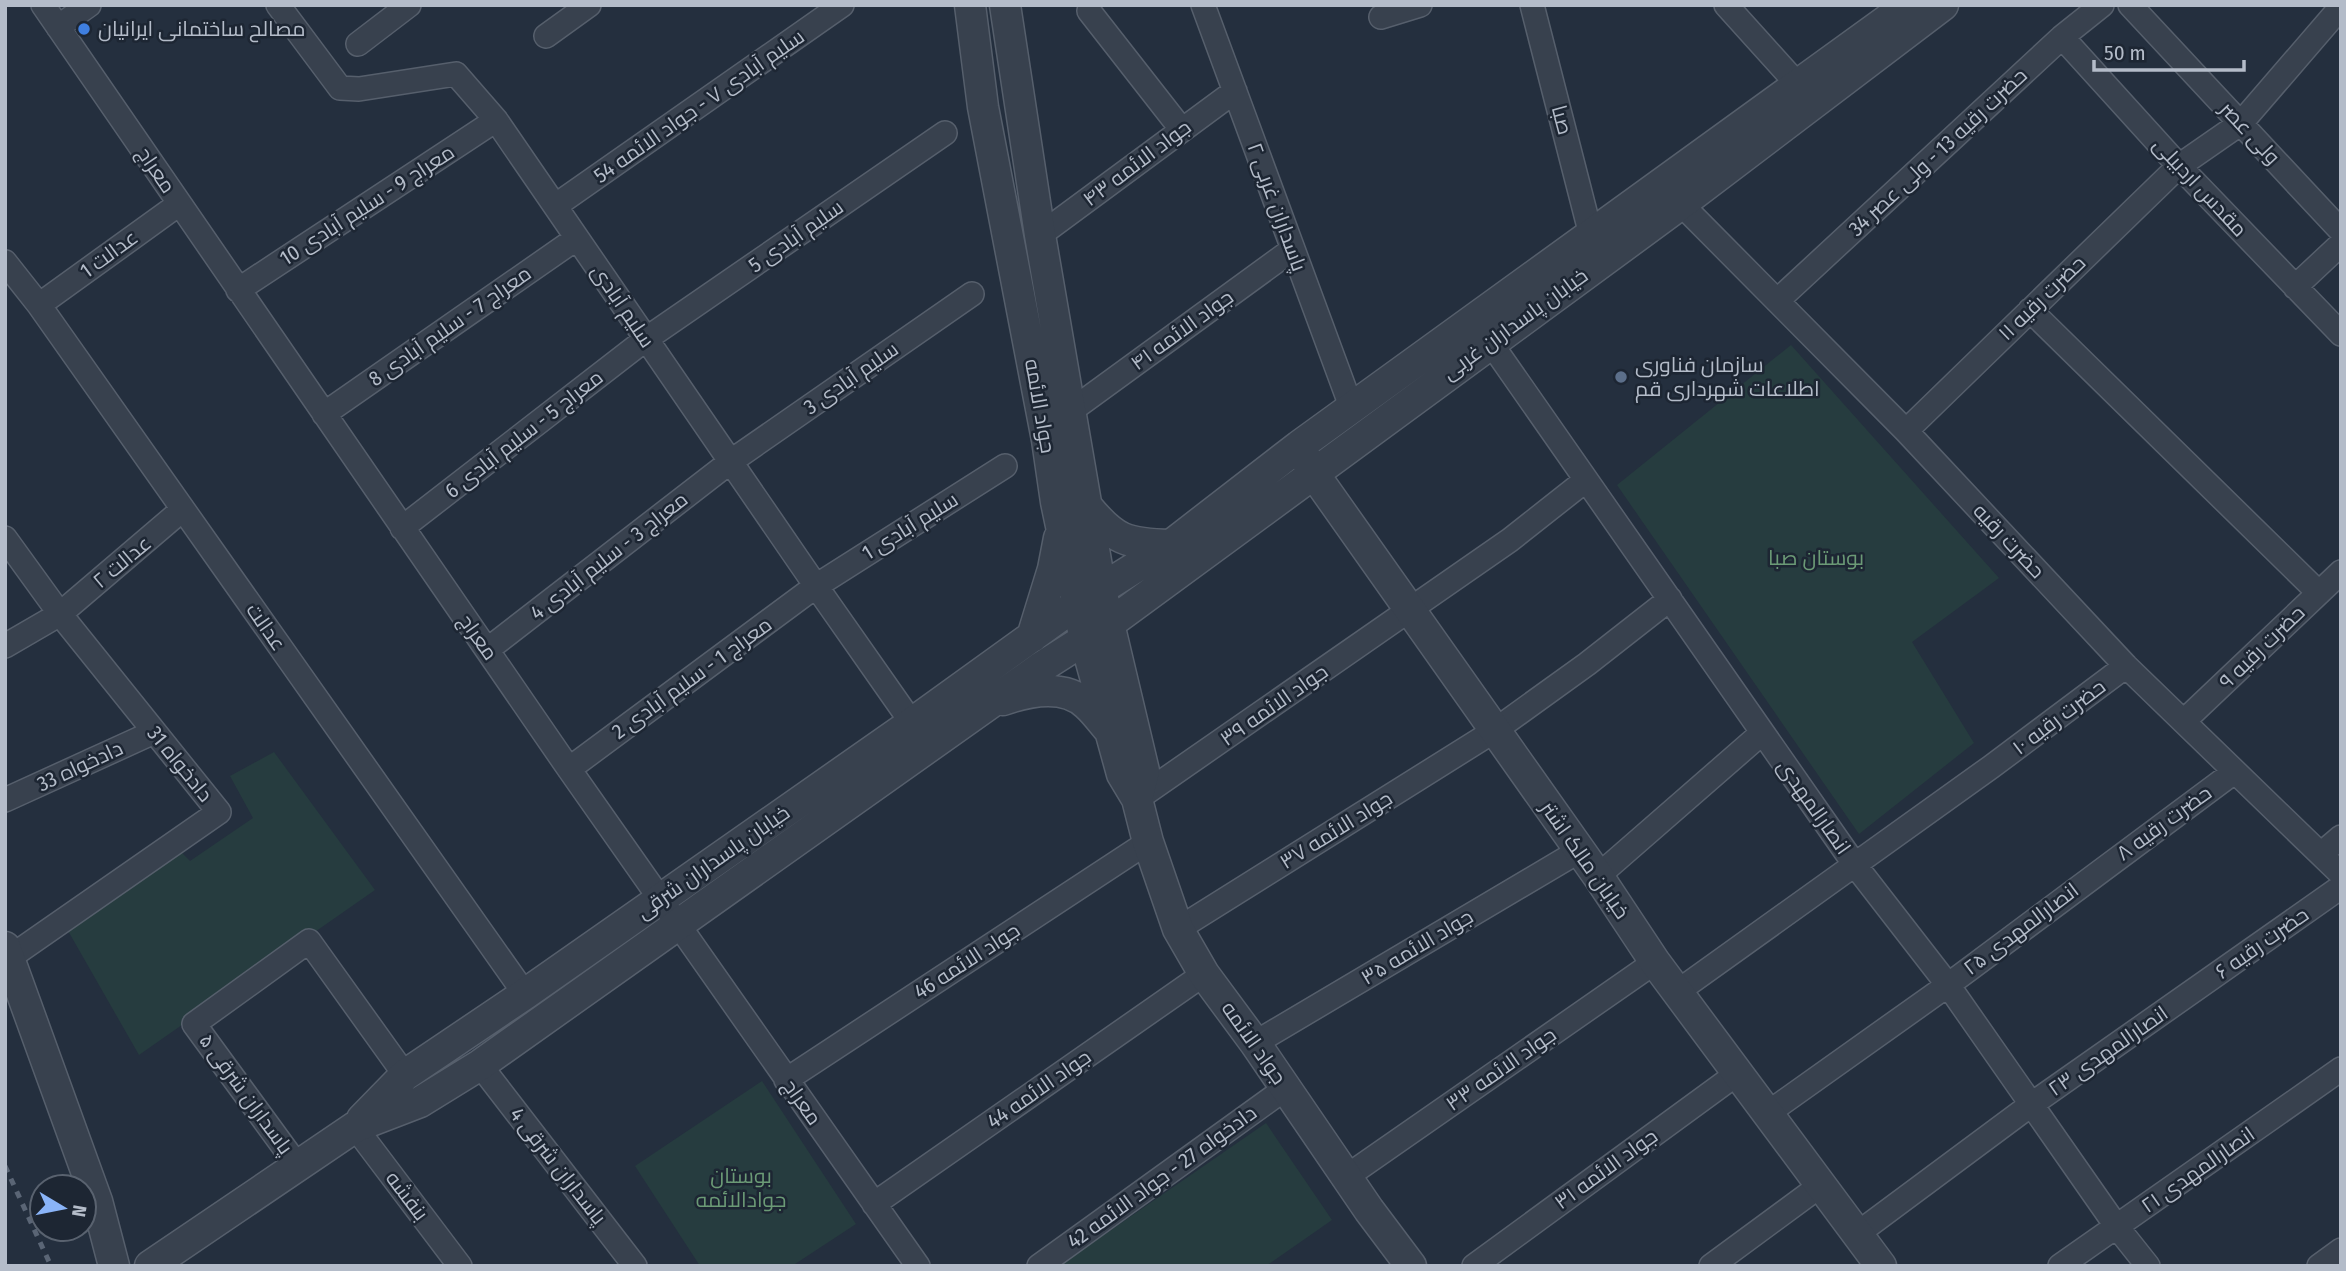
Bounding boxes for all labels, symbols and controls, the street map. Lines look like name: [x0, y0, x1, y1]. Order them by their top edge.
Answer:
place label: مصالح ساختمانی ایرانیان: [98, 16, 306, 43]
marker: مصالح ساختمانی ایرانیان: [76, 21, 92, 37]
street label: سلیم آبادی ۷ - جواد الائمه 54: [589, 23, 810, 190]
scale bar: [2094, 28, 2244, 72]
text: 50 m: [2104, 40, 2146, 66]
street label: حضرت رقیه 13 - ولی عصر 34: [1843, 62, 2033, 242]
street label: ولی عصر: [2214, 95, 2286, 170]
street label: صبا: [1546, 102, 1578, 138]
street label: جواد الائمه ۴۳: [1078, 114, 1196, 212]
street label: مقدس اردبیلی: [2147, 132, 2253, 242]
street label: معراج 9 - سلیم آبادی 10: [275, 139, 460, 272]
street label: پاسداران غربی ۲: [1241, 139, 1312, 276]
street label: معراج: [130, 142, 181, 199]
street label: سلیم آبادی 5: [744, 194, 849, 279]
street label: عدالت 1: [75, 224, 143, 284]
street label: حضرت رقیه ۱۱: [1993, 250, 2091, 346]
street label: سلیم آبادی: [585, 259, 660, 353]
street label: معراج 7 - سلیم آبادی 8: [364, 260, 537, 393]
street label: خیابان پاسداران غربی: [1437, 262, 1594, 386]
street label: جواد الائمه ۴۱: [1125, 284, 1239, 376]
street label: سلیم آبادی 3: [799, 336, 904, 421]
place label: سازمان فناوری اطلاعات شهرداری قم: [1635, 352, 1820, 403]
street label: جواد الائمه: [1019, 357, 1061, 455]
street label: معراج 5 - سلیم آبادی 6: [440, 364, 609, 505]
marker: سازمان فناوری اطلاعات شهرداری قم: [1613, 369, 1629, 385]
street label: معراج 3 - سلیم آبادی 4: [525, 486, 694, 627]
street label: سلیم آبادی 1: [857, 486, 963, 567]
street label: حضرت رقیه: [1968, 498, 2050, 584]
street label: عدالت ۲: [87, 530, 157, 594]
park label: بوستان صبا: [1768, 545, 1864, 571]
street label: عدالت: [240, 598, 292, 656]
street label: حضرت رقیه ۹: [2214, 600, 2310, 694]
street label: معراج: [452, 609, 503, 666]
street label: معراج 1 - سلیم آبادی 2: [607, 611, 778, 745]
street label: جواد الائمه ۳۹: [1215, 658, 1333, 752]
street label: حضرت رقیه ۱۰: [2007, 674, 2111, 760]
street label: دادخواه 31: [142, 721, 218, 807]
street label: دادخواه 33: [33, 735, 127, 797]
street label: انصارالمهدی: [1772, 754, 1856, 860]
street label: حضرت رقیه ۸: [2111, 780, 2217, 866]
street label: جواد الائمه ۳۷: [1275, 785, 1397, 875]
street label: خیابان مالک اشتر: [1534, 795, 1635, 924]
street label: خیابان پاسداران شرقی: [631, 799, 795, 925]
street label: انصارالمهدی ۲۵: [1958, 877, 2084, 981]
street label: حضرت رقیه ۶: [2210, 901, 2314, 985]
street label: جواد الائمه ۳۵: [1356, 903, 1478, 991]
street label: جواد الائمه 46: [909, 917, 1025, 1005]
street label: جواد الائمه: [1216, 996, 1292, 1090]
street label: انصارالمهدی ۲۳: [2043, 1000, 2173, 1102]
street label: جواد الائمه ۳۳: [1441, 1021, 1561, 1117]
street label: پاسداران شرقی ۵: [193, 1029, 299, 1160]
street label: جواد الائمه 44: [982, 1044, 1096, 1134]
street label: معراج: [776, 1074, 827, 1131]
street label: دادخواه 27 - جواد الائمه 42: [1062, 1100, 1262, 1254]
street label: پاسداران شرقی 4: [503, 1102, 612, 1231]
street label: انصارالمهدی ۲۱: [2136, 1121, 2260, 1219]
street label: جواد الائمه ۳۱: [1549, 1123, 1663, 1215]
park label: بوستان جوادالائمه: [696, 1163, 786, 1213]
street label: بنفشه: [380, 1166, 434, 1226]
north arrow: [28, 1173, 98, 1243]
text: N: [67, 1203, 92, 1218]

